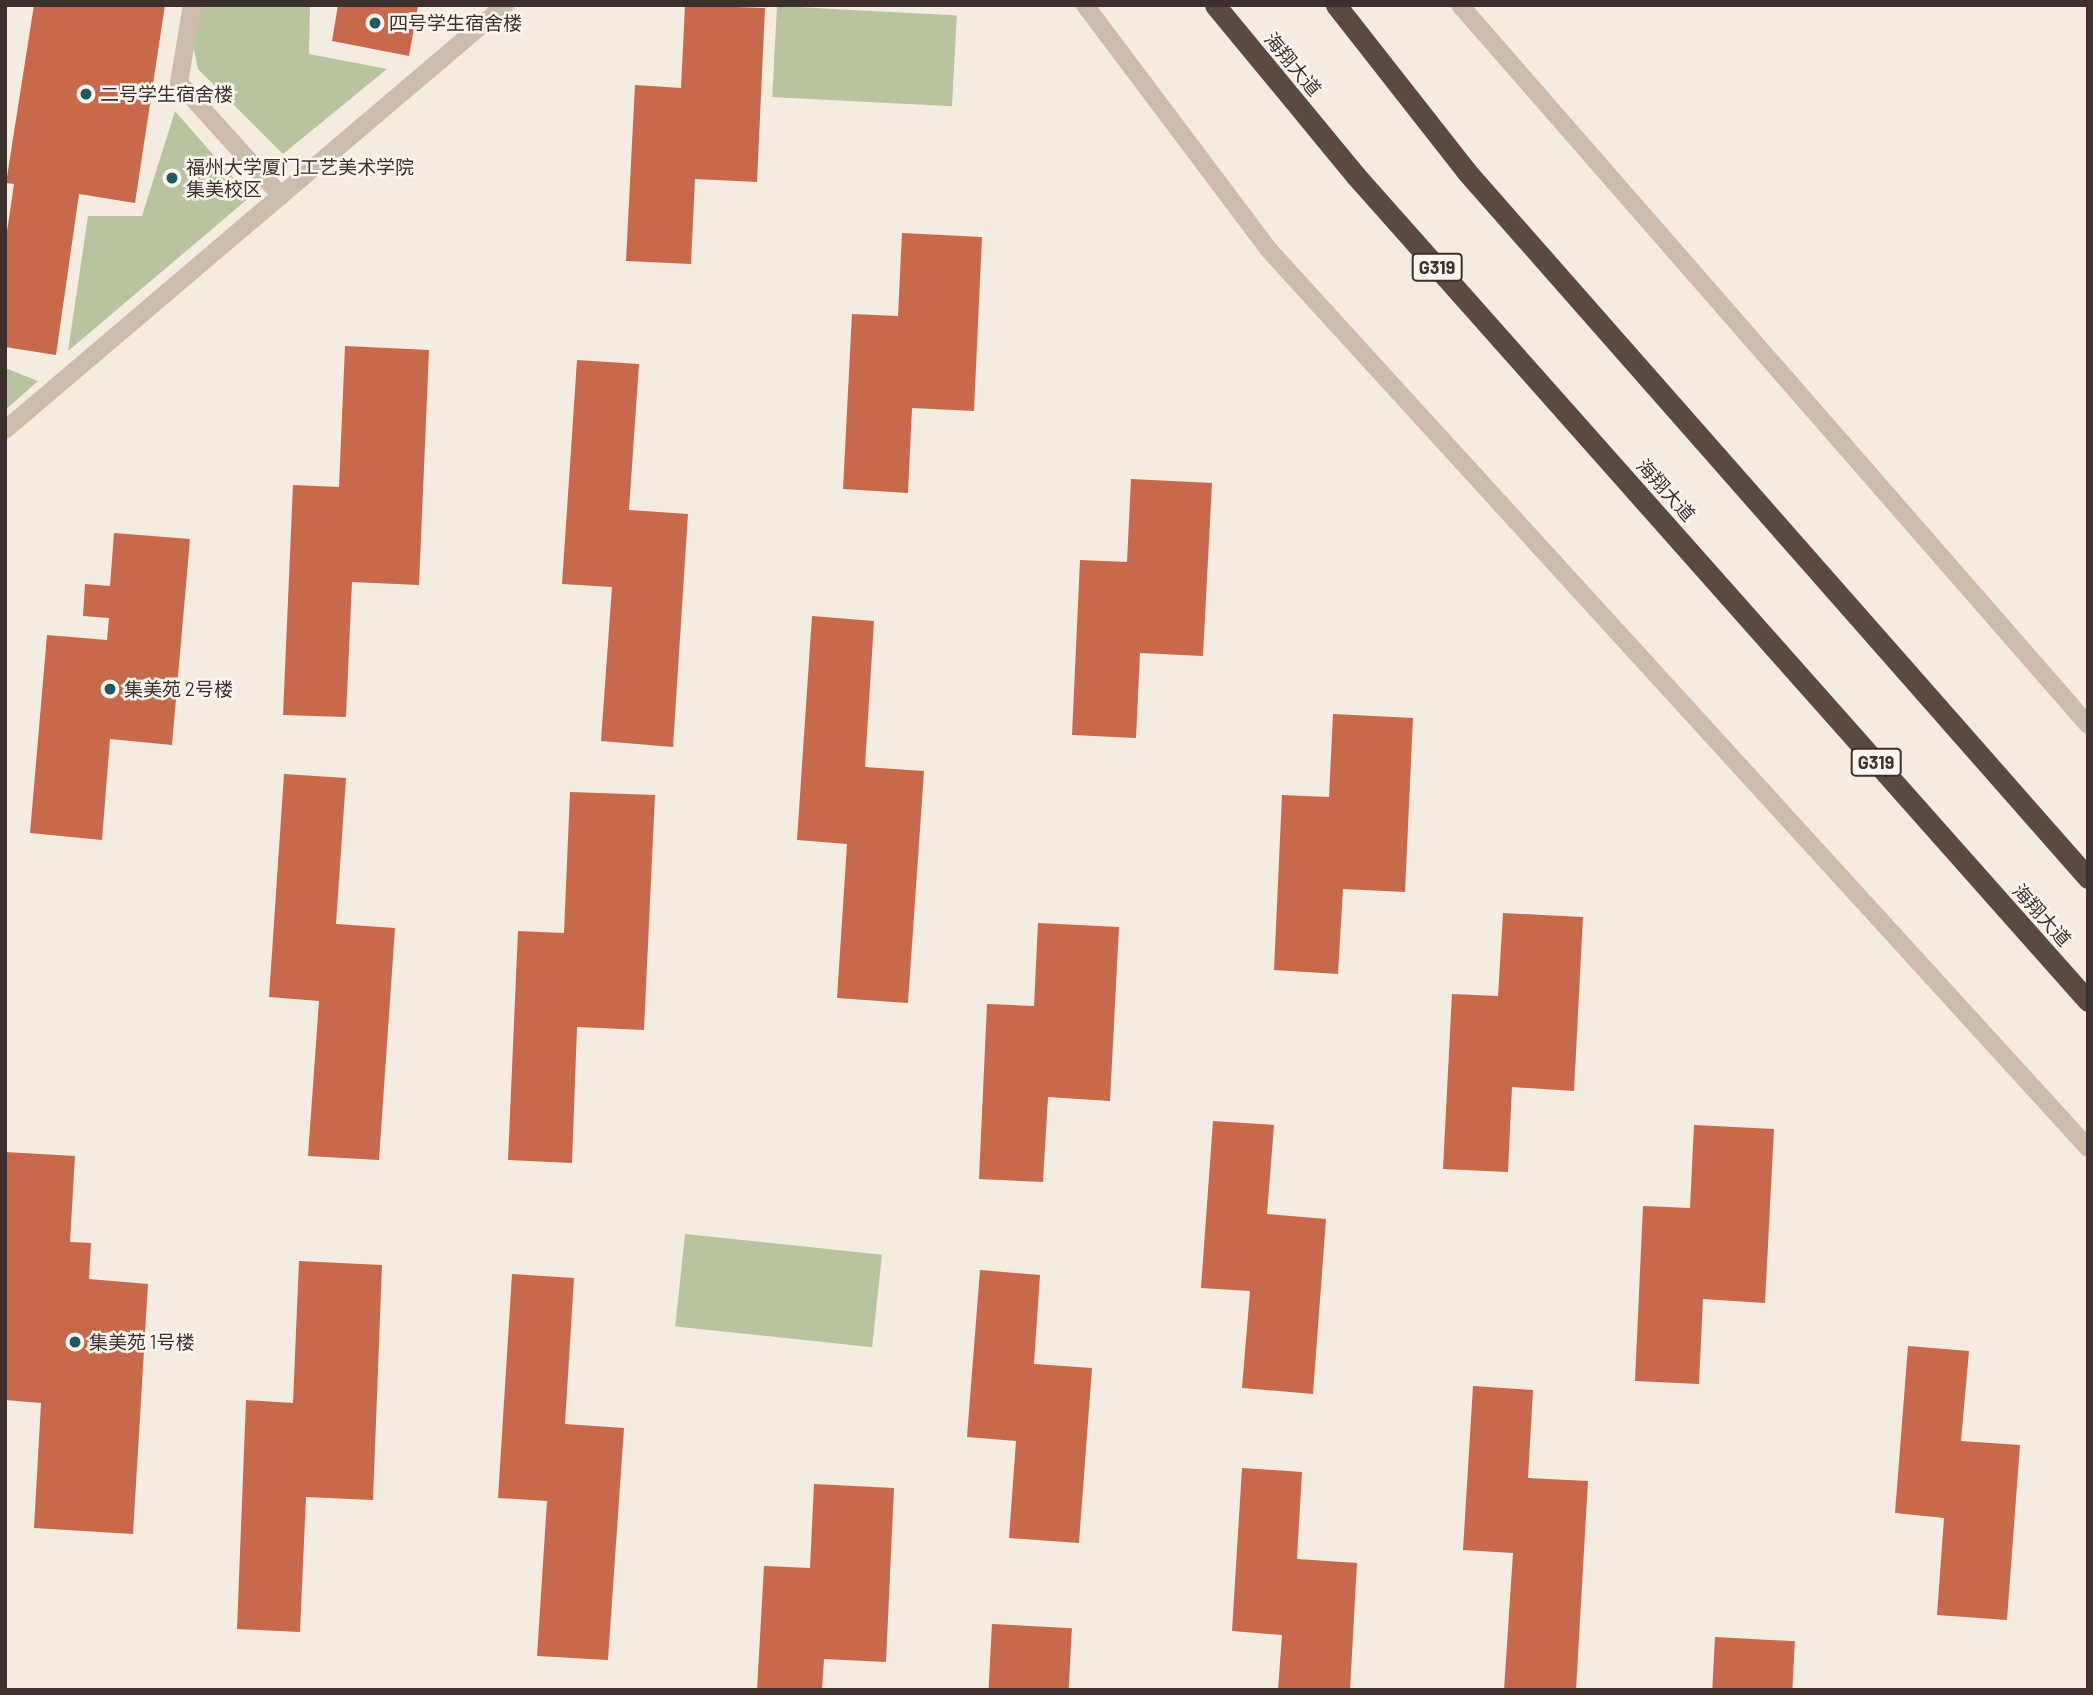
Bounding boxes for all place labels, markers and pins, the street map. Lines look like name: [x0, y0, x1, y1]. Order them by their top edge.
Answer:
place label: 四号学生宿舍楼: [389, 12, 522, 34]
marker: 四号学生宿舍楼: [367, 15, 383, 31]
place label: 二号学生宿舍楼: [100, 83, 233, 105]
marker: 二号学生宿舍楼: [78, 86, 94, 102]
place label: 福州大学厦门工艺美术学院 集美校区: [186, 156, 414, 200]
marker: 福州大学厦门工艺美术学院 集美校区: [164, 170, 180, 186]
place label: 集美苑 2号楼: [124, 678, 233, 700]
marker: 集美苑 2号楼: [102, 681, 118, 697]
place label: 集美苑 1号楼: [89, 1331, 194, 1353]
marker: 集美苑 1号楼: [67, 1334, 83, 1350]

